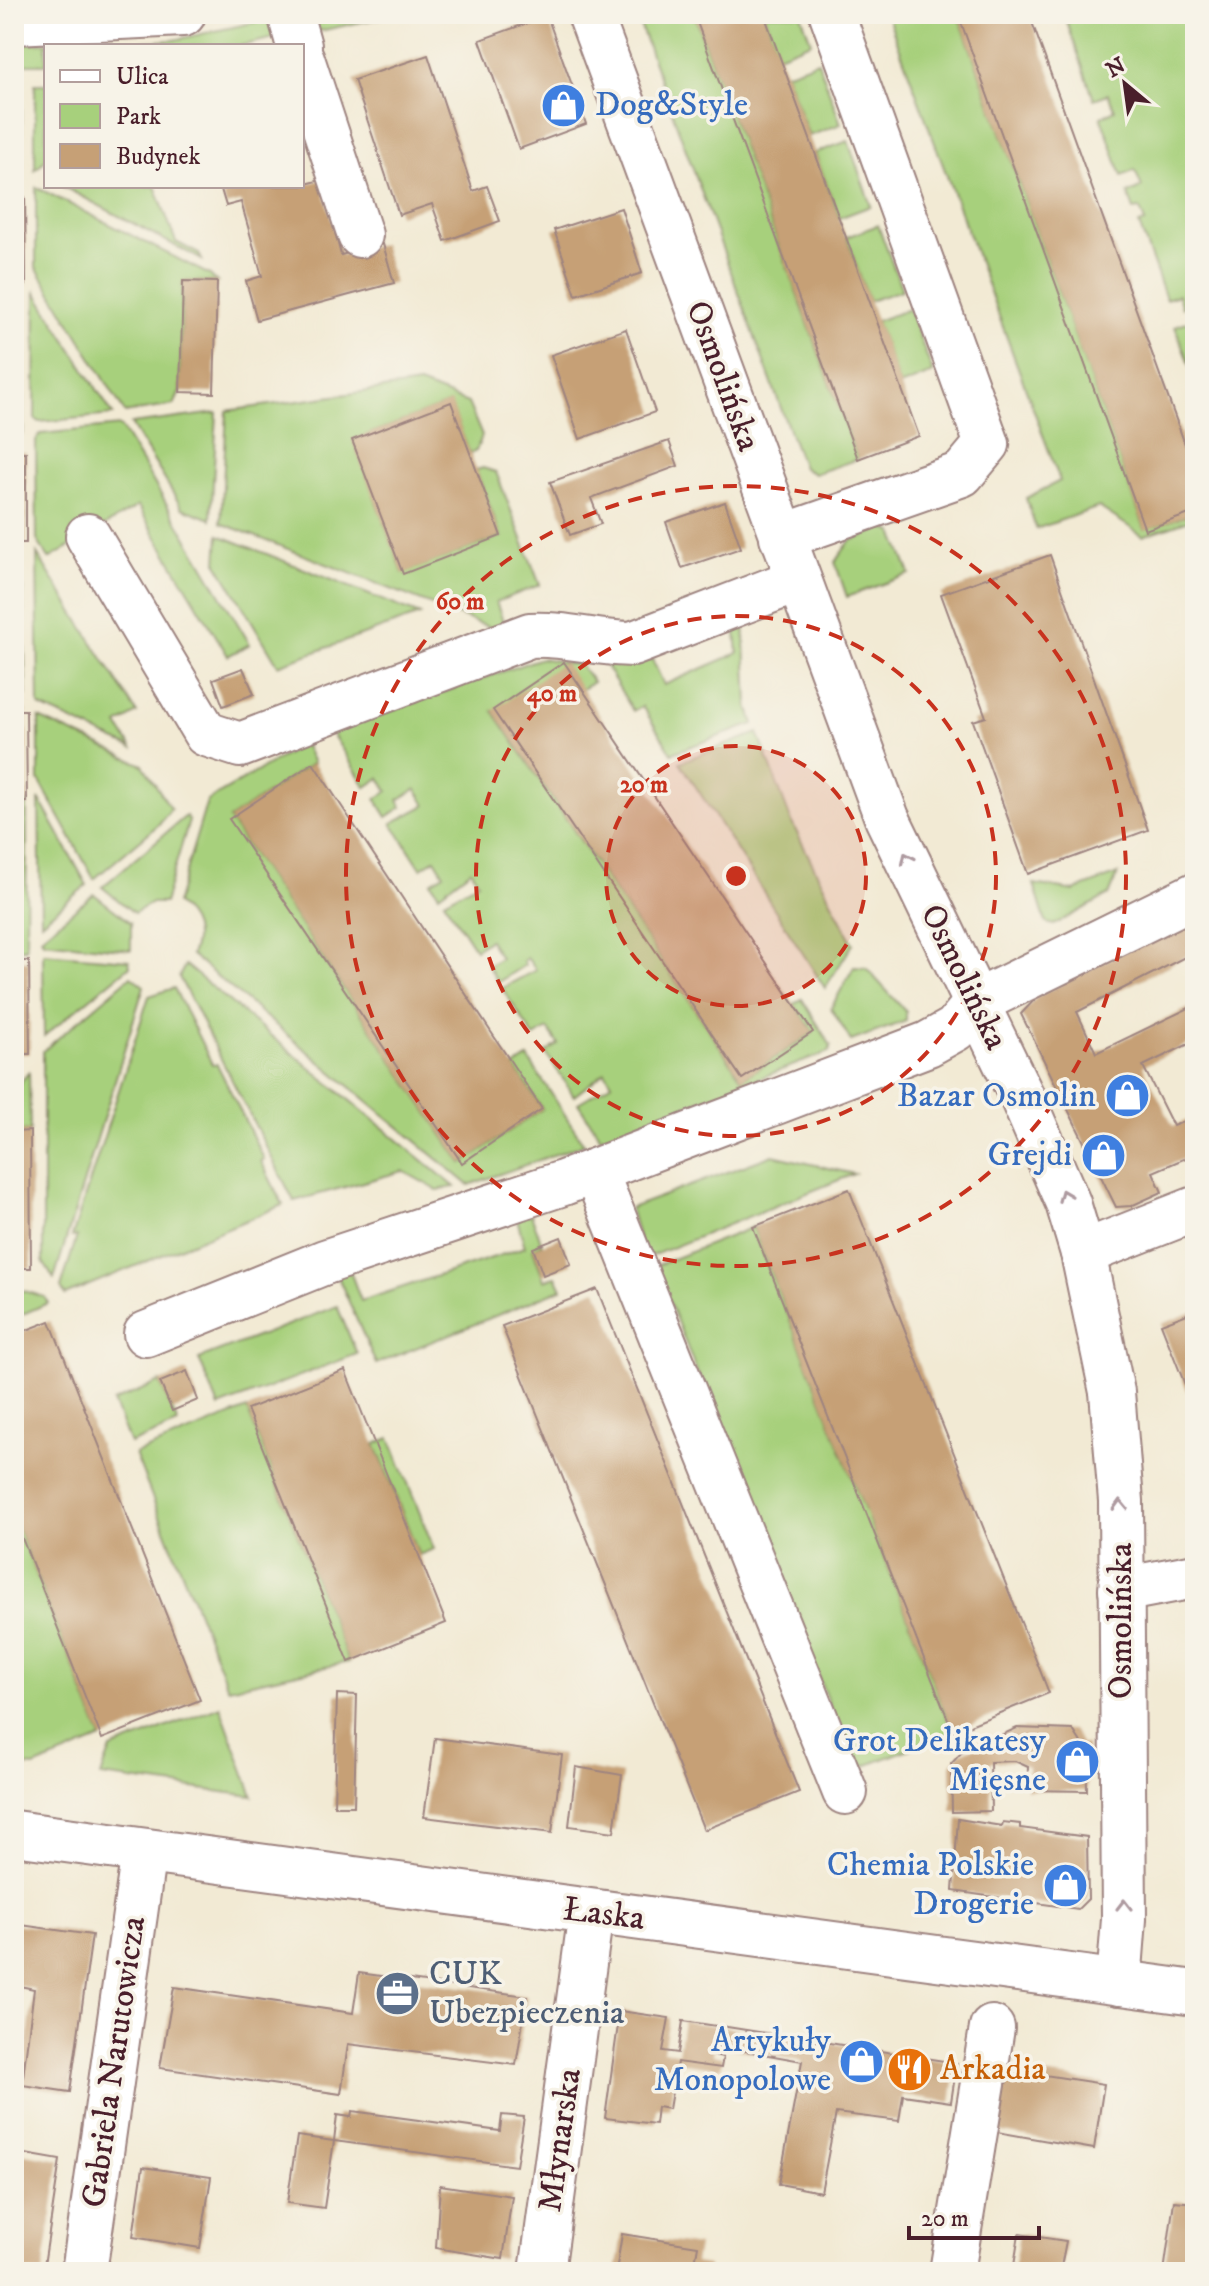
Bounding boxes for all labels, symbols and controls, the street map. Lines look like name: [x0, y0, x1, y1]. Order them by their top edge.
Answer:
legend: [44, 44, 304, 188]
north arrow: [1085, 44, 1165, 124]
text: N: [1102, 52, 1130, 84]
text: Ulica: [116, 62, 169, 92]
shop icon: Dog&Style: [540, 81, 588, 129]
place label: Dog&Style: [595, 84, 748, 126]
text: Park: [116, 102, 161, 132]
text: Budynek: [116, 142, 200, 172]
street label: Osmolińska: [676, 295, 770, 457]
text: 60 m: [436, 587, 484, 617]
text: 40 m: [527, 679, 577, 709]
text: 20 m: [620, 770, 668, 800]
one-way arrow: [901, 852, 917, 867]
centre of rings: [722, 862, 750, 890]
street label: Osmolińska: [911, 897, 1017, 1057]
shop icon: Bazar Osmolin: [1103, 1072, 1151, 1120]
place label: Bazar Osmolin: [897, 1075, 1096, 1117]
shop icon: Grejdi: [1079, 1131, 1127, 1179]
place label: Grejdi: [988, 1134, 1072, 1176]
one-way arrow: [1057, 1189, 1074, 1203]
one-way arrow: [1112, 1498, 1129, 1511]
street label: Osmolińska: [1100, 1542, 1142, 1699]
place label: Grot Delikatesy Mięsne: [833, 1720, 1047, 1801]
shop icon: Grot Delikatesy Mięsne: [1053, 1737, 1101, 1785]
place label: Chemia Polskie Drogerie: [827, 1844, 1034, 1925]
shop icon: Chemia Polskie Drogerie: [1041, 1861, 1089, 1909]
street label: Łaska: [561, 1888, 648, 1940]
one-way arrow: [1115, 1898, 1133, 1911]
street label: Gabriela Narutowicza: [73, 1913, 155, 2210]
place label: CUK Ubezpieczenia: [429, 1953, 625, 2034]
office icon: CUK Ubezpieczenia: [374, 1970, 422, 2018]
place label: Artykuły Monopolowe: [654, 2020, 832, 2101]
shop icon: Artykuły Monopolowe: [838, 2037, 886, 2085]
restaurant icon: Arkadia: [885, 2045, 933, 2093]
place label: Arkadia: [940, 2048, 1046, 2090]
street label: Młynarska: [529, 2065, 591, 2214]
scale bar: [909, 2190, 1039, 2240]
text: 20 m: [921, 2204, 969, 2234]

